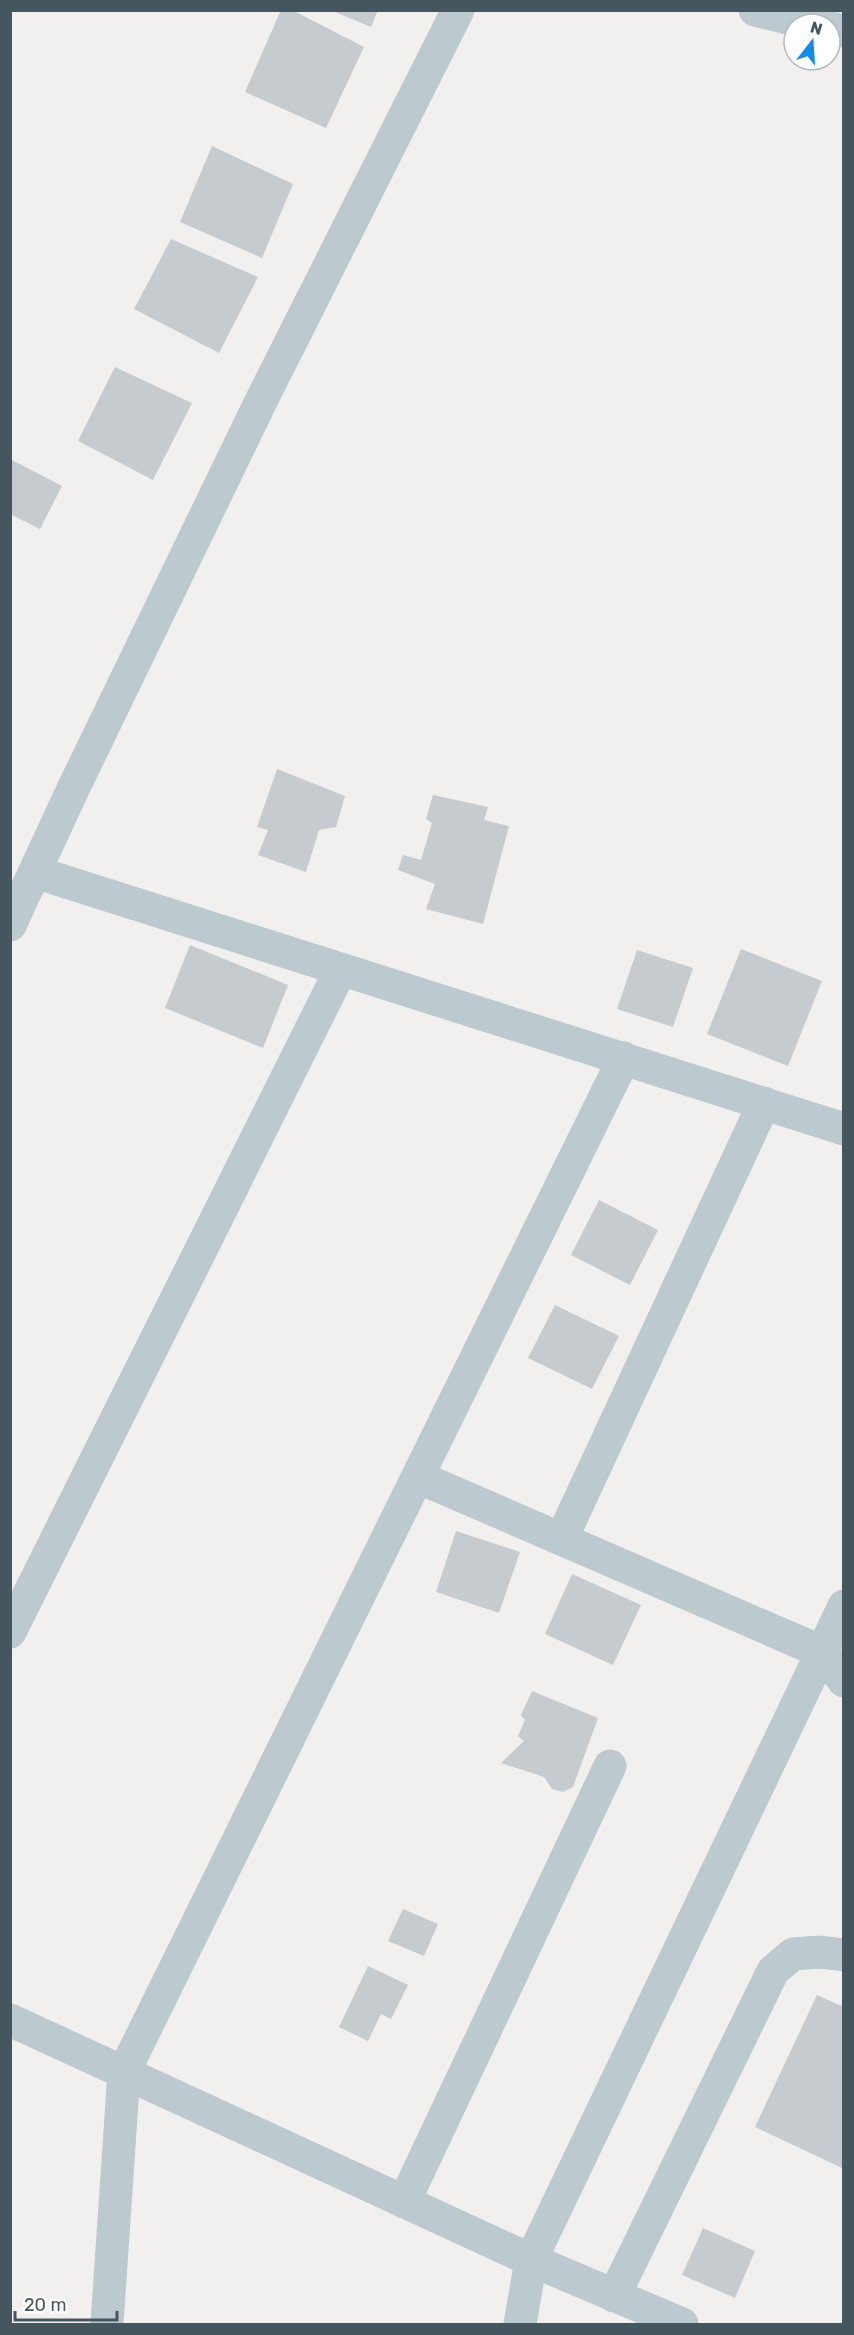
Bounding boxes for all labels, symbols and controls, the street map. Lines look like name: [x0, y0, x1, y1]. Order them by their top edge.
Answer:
north arrow: [782, 12, 842, 72]
text: N: [808, 17, 825, 39]
scale bar: [15, 2284, 117, 2322]
text: 20 m: [24, 2294, 66, 2316]

